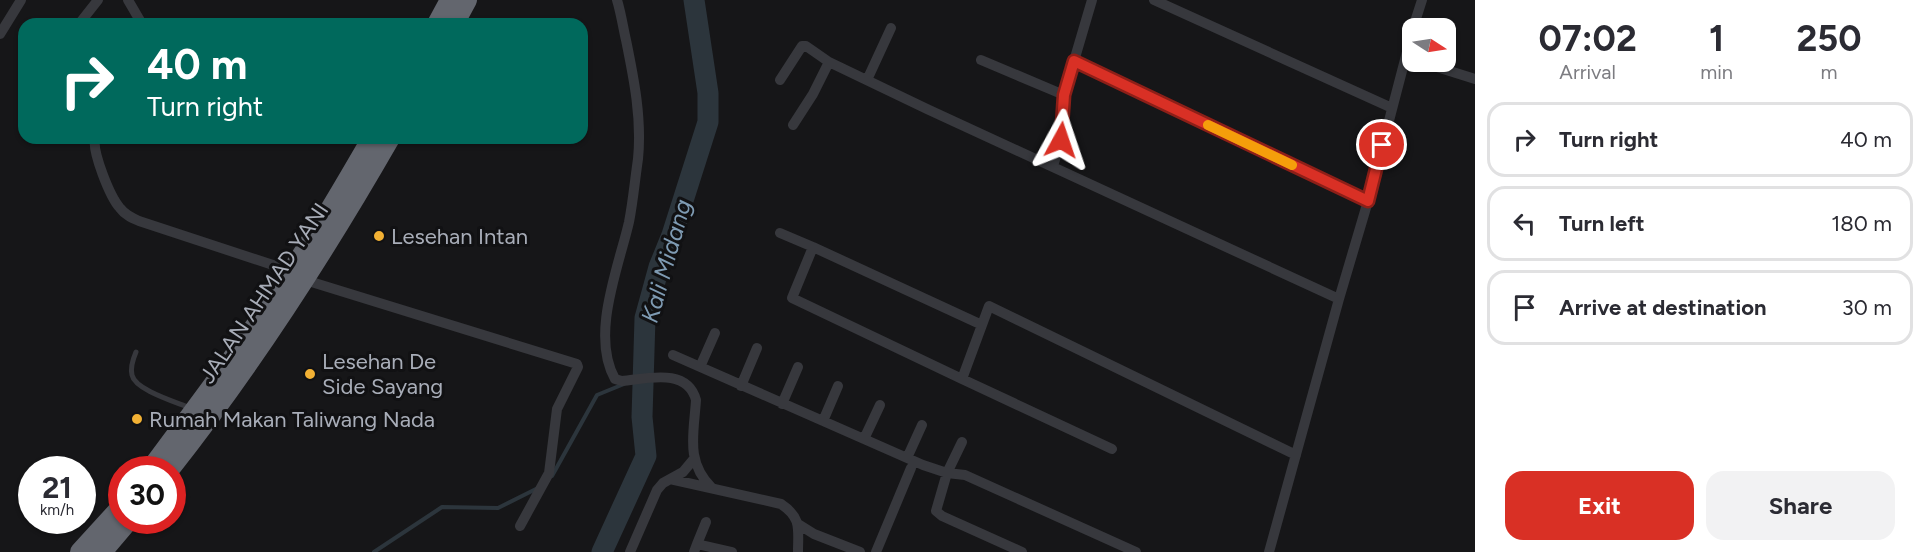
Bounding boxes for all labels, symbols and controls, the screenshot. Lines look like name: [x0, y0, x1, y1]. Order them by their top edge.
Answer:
text: 07:02: [1538, 17, 1637, 60]
text: 1: [1709, 17, 1724, 60]
text: 250: [1796, 17, 1862, 60]
north arrow: [1402, 18, 1456, 72]
map controls: [1402, 18, 1456, 72]
text: 40 m: [147, 39, 247, 90]
icon: right: [48, 42, 126, 120]
text: Arrival: [1559, 60, 1616, 84]
text: min: [1700, 60, 1733, 84]
text: m: [1820, 60, 1838, 84]
text: Turn right: [147, 90, 263, 123]
position arrow: [1029, 108, 1093, 172]
pin: [1356, 119, 1407, 170]
icon: right: [1508, 123, 1541, 156]
text: Turn right: [1559, 126, 1658, 153]
text: 40 m: [1840, 126, 1892, 153]
icon: arrive: [1365, 128, 1398, 161]
water label: Kali Midang: [635, 196, 697, 326]
street label: JALAN AHMAD YANI: [194, 198, 334, 388]
icon: left: [1508, 207, 1541, 240]
text: Turn left: [1559, 210, 1645, 237]
text: 180 m: [1831, 210, 1892, 237]
place label: Lesehan Intan: [391, 223, 528, 250]
marker: Lesehan Intan: [372, 229, 386, 243]
icon: arrive: [1508, 291, 1541, 324]
text: Arrive at destination: [1559, 294, 1767, 321]
text: 30 m: [1842, 294, 1892, 321]
place label: Lesehan De Side Sayang: [322, 348, 443, 400]
marker: Lesehan De Side Sayang: [303, 367, 317, 381]
place label: Rumah Makan Taliwang Nada: [149, 406, 435, 433]
marker: Rumah Makan Taliwang Nada: [130, 412, 144, 426]
speed limit sign: 30: [108, 456, 186, 534]
text: 21: [42, 469, 72, 506]
button: Exit: [1505, 471, 1694, 540]
button: Share: [1706, 471, 1895, 540]
text: km/h: [40, 501, 74, 519]

